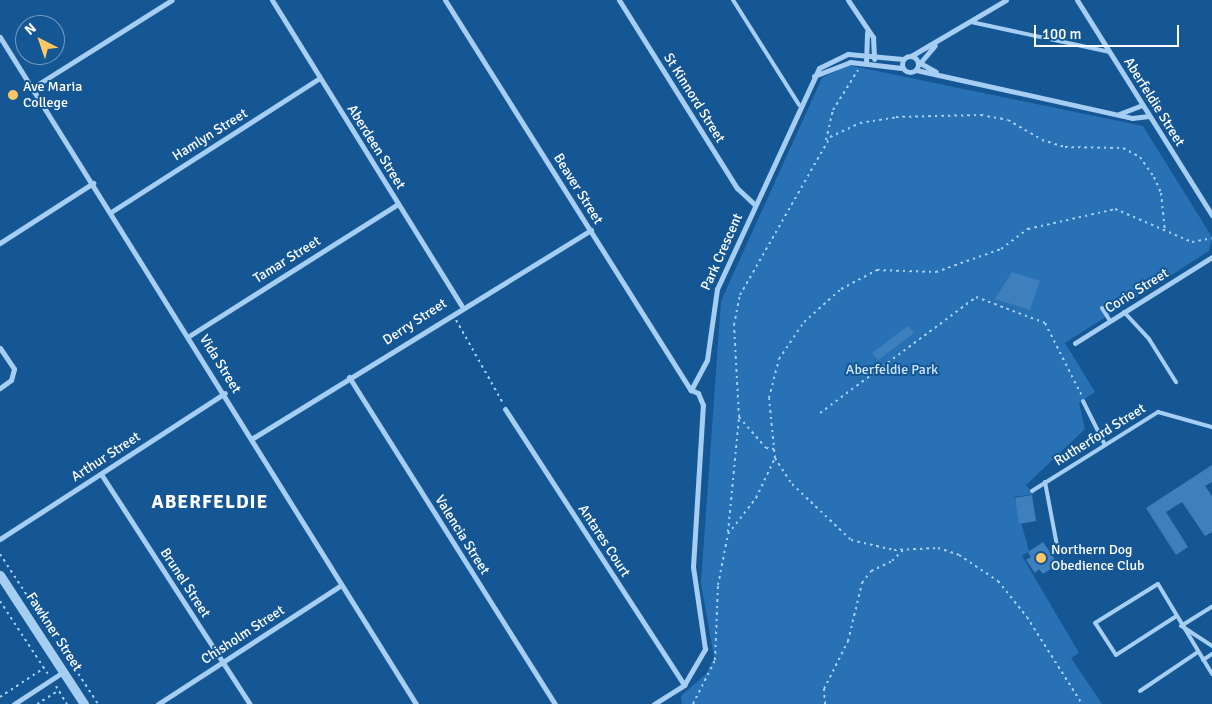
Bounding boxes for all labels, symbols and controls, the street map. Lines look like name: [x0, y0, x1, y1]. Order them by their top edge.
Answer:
north arrow: [15, 15, 65, 65]
scale bar: [1037, 15, 1182, 47]
text: N: [21, 19, 40, 39]
text: 100 m: [1042, 25, 1082, 43]
street label: St Kinnord Street: [660, 50, 728, 146]
street label: Aberfeldie Street: [1120, 54, 1188, 150]
place label: Ave Maria College: [23, 79, 82, 111]
marker: Ave Maria College: [7, 89, 19, 101]
street label: Aberdeen Street: [343, 102, 409, 192]
street label: Hamlyn Street: [169, 105, 251, 165]
street label: Beaver Street: [550, 151, 606, 227]
street label: Park Crescent: [698, 211, 746, 293]
street label: Tamar Street: [250, 233, 324, 287]
street label: Corio Street: [1102, 265, 1172, 317]
street label: Derry Street: [380, 295, 450, 349]
street label: Vida Street: [195, 332, 245, 396]
park label: Aberfeldie Park: [846, 362, 938, 378]
street label: Rutherford Street: [1051, 400, 1149, 470]
street label: Arthur Street: [68, 428, 144, 486]
district label: ABERFELDIE: [150, 492, 270, 514]
street label: Valencia Street: [431, 492, 493, 578]
street label: Antares Court: [574, 502, 634, 580]
place label: Northern Dog Obedience Club: [1051, 542, 1144, 574]
street label: Brunel Street: [156, 545, 214, 621]
marker: Northern Dog Obedience Club: [1035, 552, 1047, 564]
street label: Fawkner Street: [22, 590, 86, 674]
street label: Chisholm Street: [198, 602, 288, 668]

